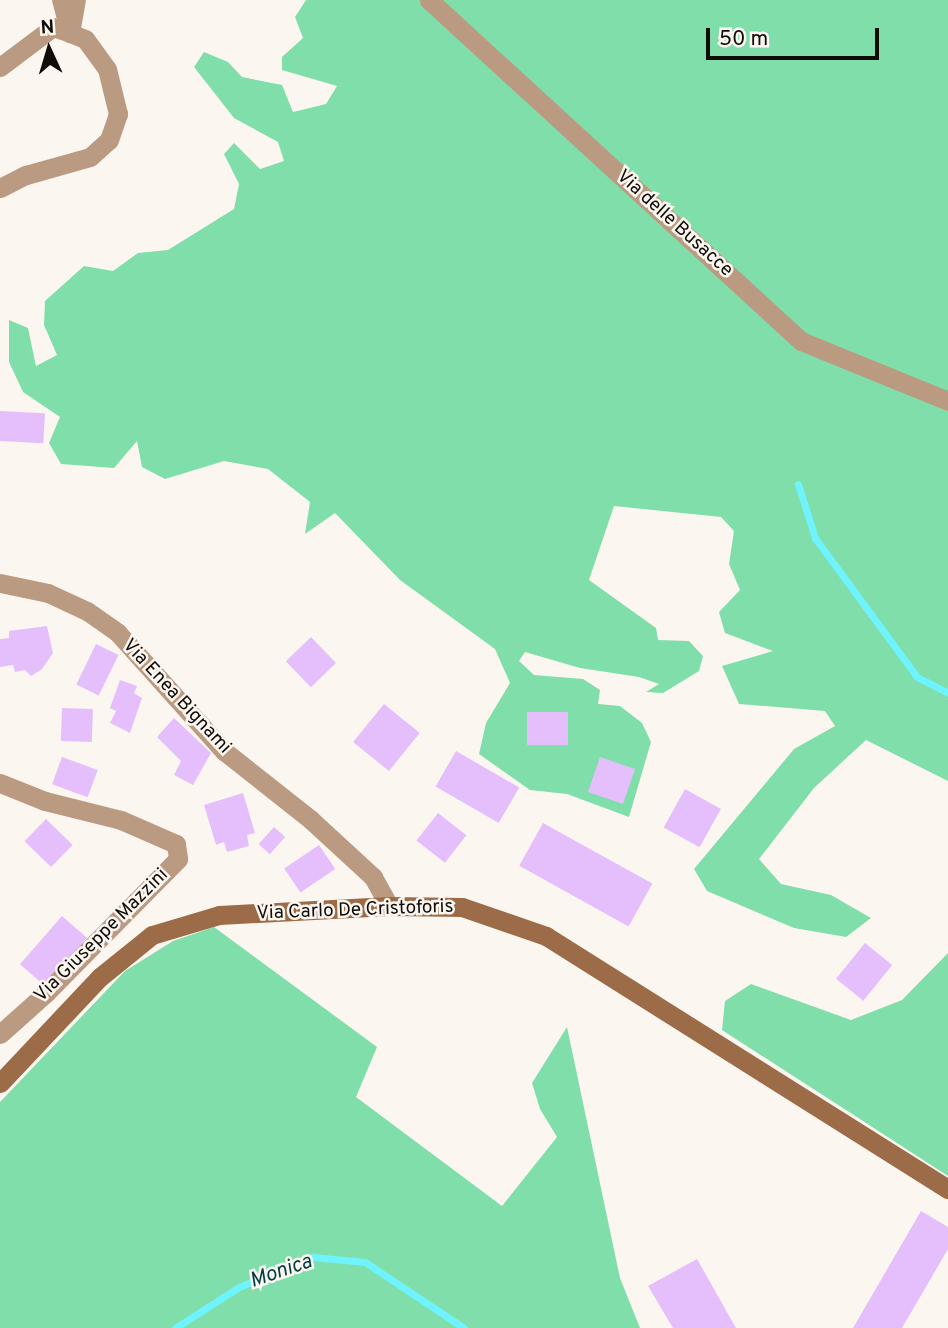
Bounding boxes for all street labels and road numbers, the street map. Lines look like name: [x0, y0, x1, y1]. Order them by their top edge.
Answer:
street label: Via delle Busacce: [611, 166, 737, 282]
street label: Via Enea Bignami: [117, 635, 235, 759]
street label: Via Giuseppe Mazzini: [30, 864, 174, 1008]
street label: Via Carlo De Cristoforis: [256, 896, 454, 926]

